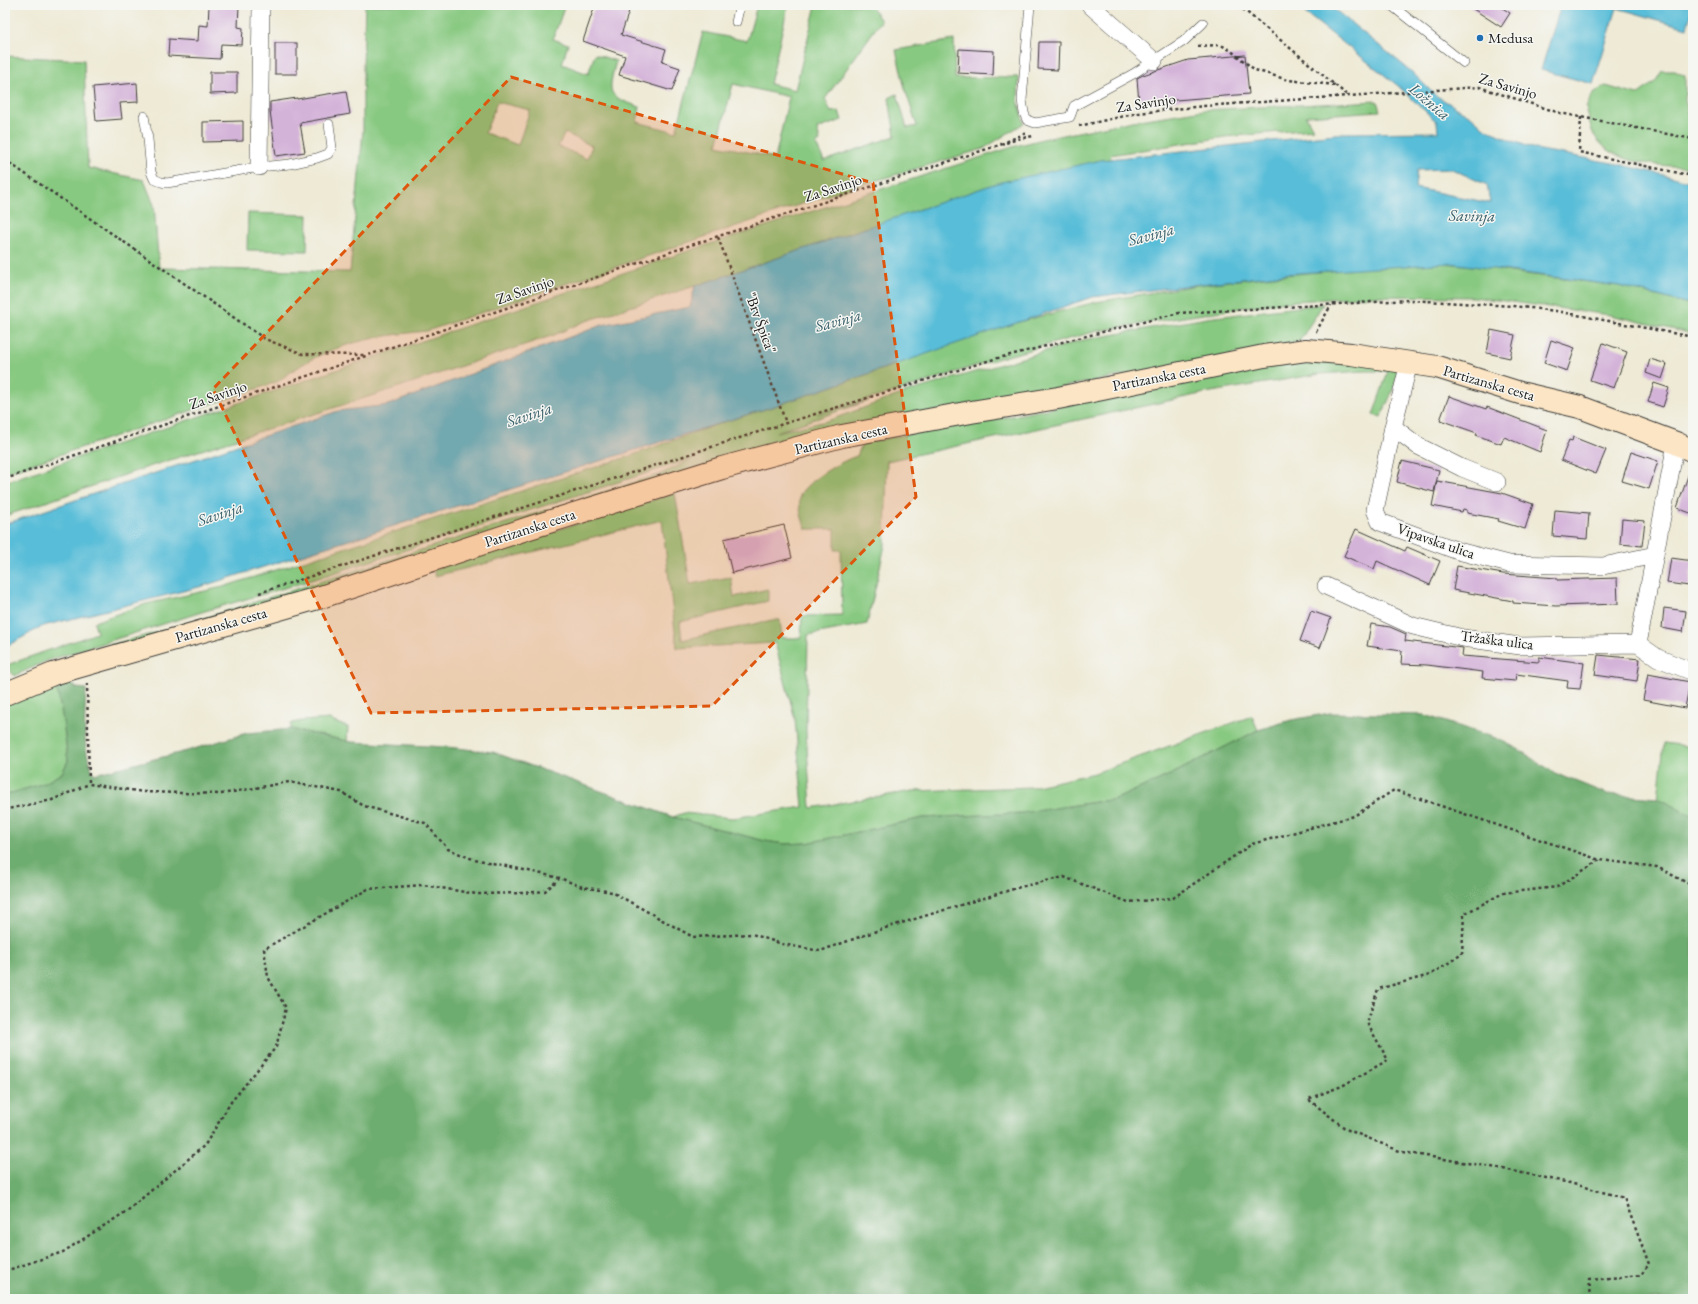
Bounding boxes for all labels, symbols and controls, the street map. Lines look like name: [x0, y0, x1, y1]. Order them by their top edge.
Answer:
place label: Medusa: [1488, 28, 1533, 47]
marker: Medusa: [1475, 33, 1485, 43]
street label: Za Savinjo: [1477, 68, 1539, 103]
water label: Ložnica: [1404, 77, 1455, 125]
street label: Za Savinjo: [1115, 88, 1177, 117]
street label: Za Savinjo: [802, 169, 864, 206]
water label: Savinja: [1448, 205, 1495, 226]
water label: Savinja: [1125, 218, 1176, 251]
street label: Za Savinjo: [494, 271, 556, 308]
street label: "Brv Špica": [742, 290, 781, 356]
water label: Savinja: [812, 304, 863, 337]
street label: Partizanska cesta: [1111, 358, 1207, 395]
street label: Partizanska cesta: [1441, 360, 1537, 405]
street label: Za Savinjo: [187, 376, 249, 413]
water label: Savinja: [503, 397, 554, 432]
street label: Partizanska cesta: [793, 419, 889, 458]
water label: Savinja: [194, 496, 245, 531]
street label: Partizanska cesta: [482, 504, 578, 551]
street label: Vipavska ulica: [1395, 518, 1478, 563]
street label: Partizanska cesta: [173, 602, 269, 647]
street label: Tržaška ulica: [1460, 626, 1535, 653]

